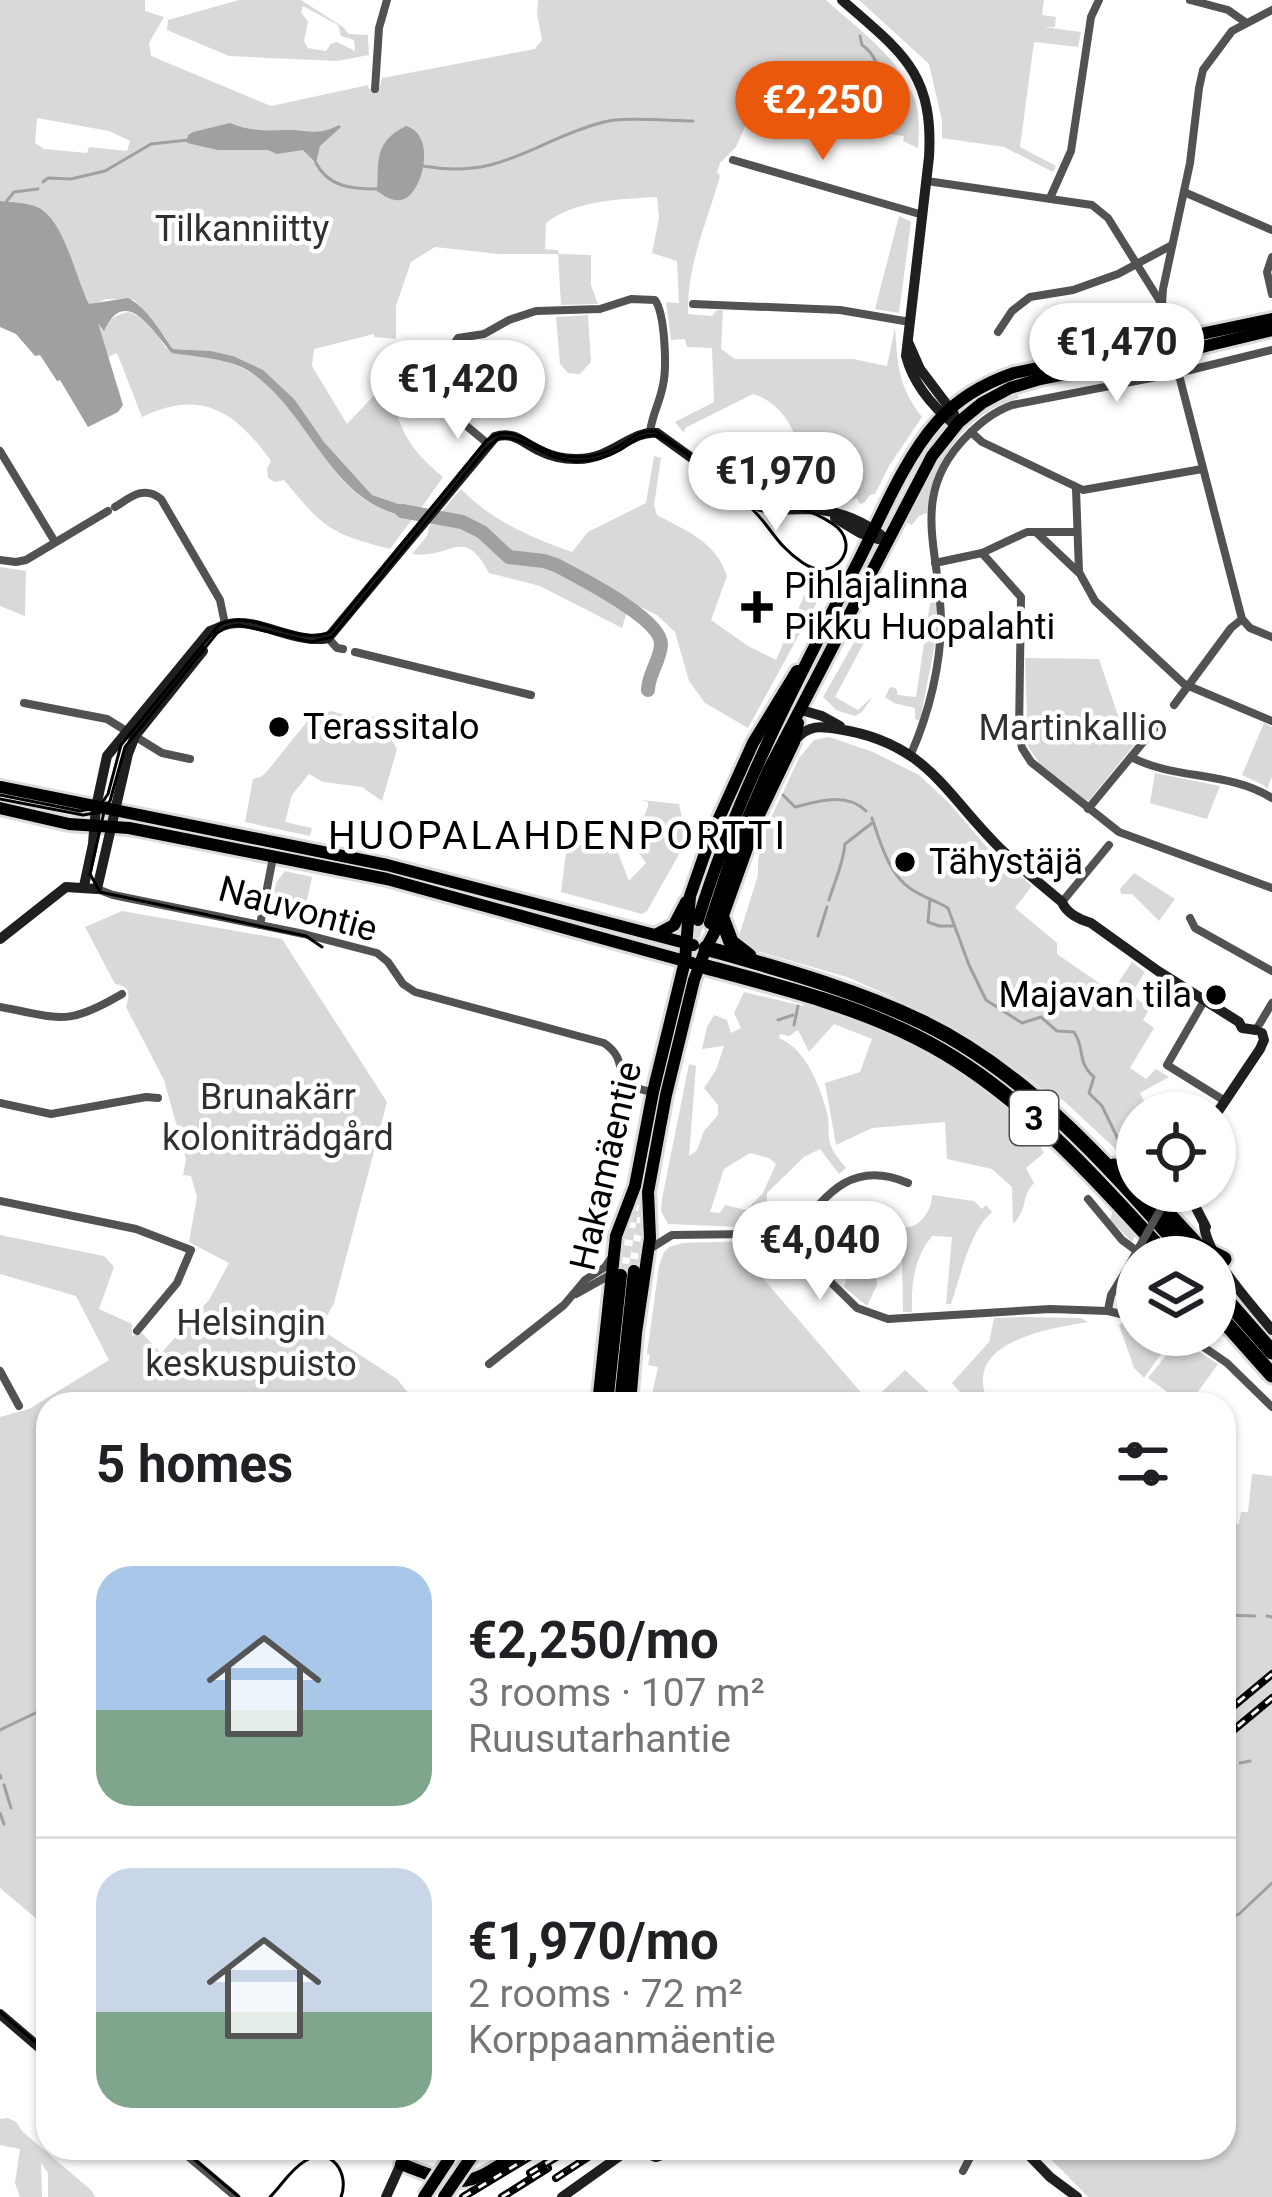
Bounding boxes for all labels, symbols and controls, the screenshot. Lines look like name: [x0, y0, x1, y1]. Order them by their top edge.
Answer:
pin: €2,250: [725, 61, 921, 163]
text: €2,250: [762, 77, 884, 123]
park label: Tilkanniitty: [155, 208, 329, 250]
pin: €1,470: [1019, 303, 1215, 405]
text: €1,470: [1056, 319, 1178, 365]
pin: €1,420: [360, 340, 556, 442]
text: €1,420: [397, 356, 519, 402]
pin: €1,970: [678, 432, 874, 534]
text: €1,970: [715, 448, 837, 494]
place label: Pihlajalinna Pikku Huopalahti: [784, 565, 1055, 648]
marker: Pihlajalinna Pikku Huopalahti: [741, 591, 773, 623]
place label: Terassitalo: [303, 706, 479, 748]
park label: Martinkallio: [978, 707, 1168, 749]
marker: Terassitalo: [266, 714, 292, 740]
district label: HUOPALAHDENPORTTI: [328, 813, 788, 859]
place label: Tähystäjä: [929, 841, 1083, 883]
marker: Tähystäjä: [892, 849, 918, 875]
street label: Nauvontie: [214, 868, 382, 950]
place label: Majavan tila: [999, 974, 1192, 1016]
marker: Majavan tila: [1203, 982, 1229, 1008]
street label: Hakamäentie: [562, 1058, 650, 1274]
park label: Brunakärr koloniträdgård: [162, 1076, 394, 1159]
road number: 3: [1010, 1091, 1058, 1145]
map controls: [1116, 1092, 1236, 1356]
button: locate: [1116, 1092, 1236, 1212]
pin: €4,040: [722, 1201, 918, 1303]
text: €4,040: [759, 1217, 881, 1263]
button: layers: [1116, 1236, 1236, 1356]
park label: Helsingin keskuspuisto: [145, 1302, 357, 1385]
icon: filters: [1110, 1431, 1176, 1497]
text: 5 homes: [96, 1435, 293, 1494]
text: €2,250/mo: [468, 1611, 719, 1670]
icon: home: [192, 1614, 336, 1758]
text: 3 rooms · 107 m²: [468, 1670, 765, 1716]
text: Ruusutarhantie: [468, 1716, 731, 1762]
text: €1,970/mo: [468, 1912, 719, 1971]
icon: home: [192, 1916, 336, 2060]
text: 2 rooms · 72 m²: [468, 1971, 743, 2017]
text: Korppaanmäentie: [468, 2017, 776, 2063]

